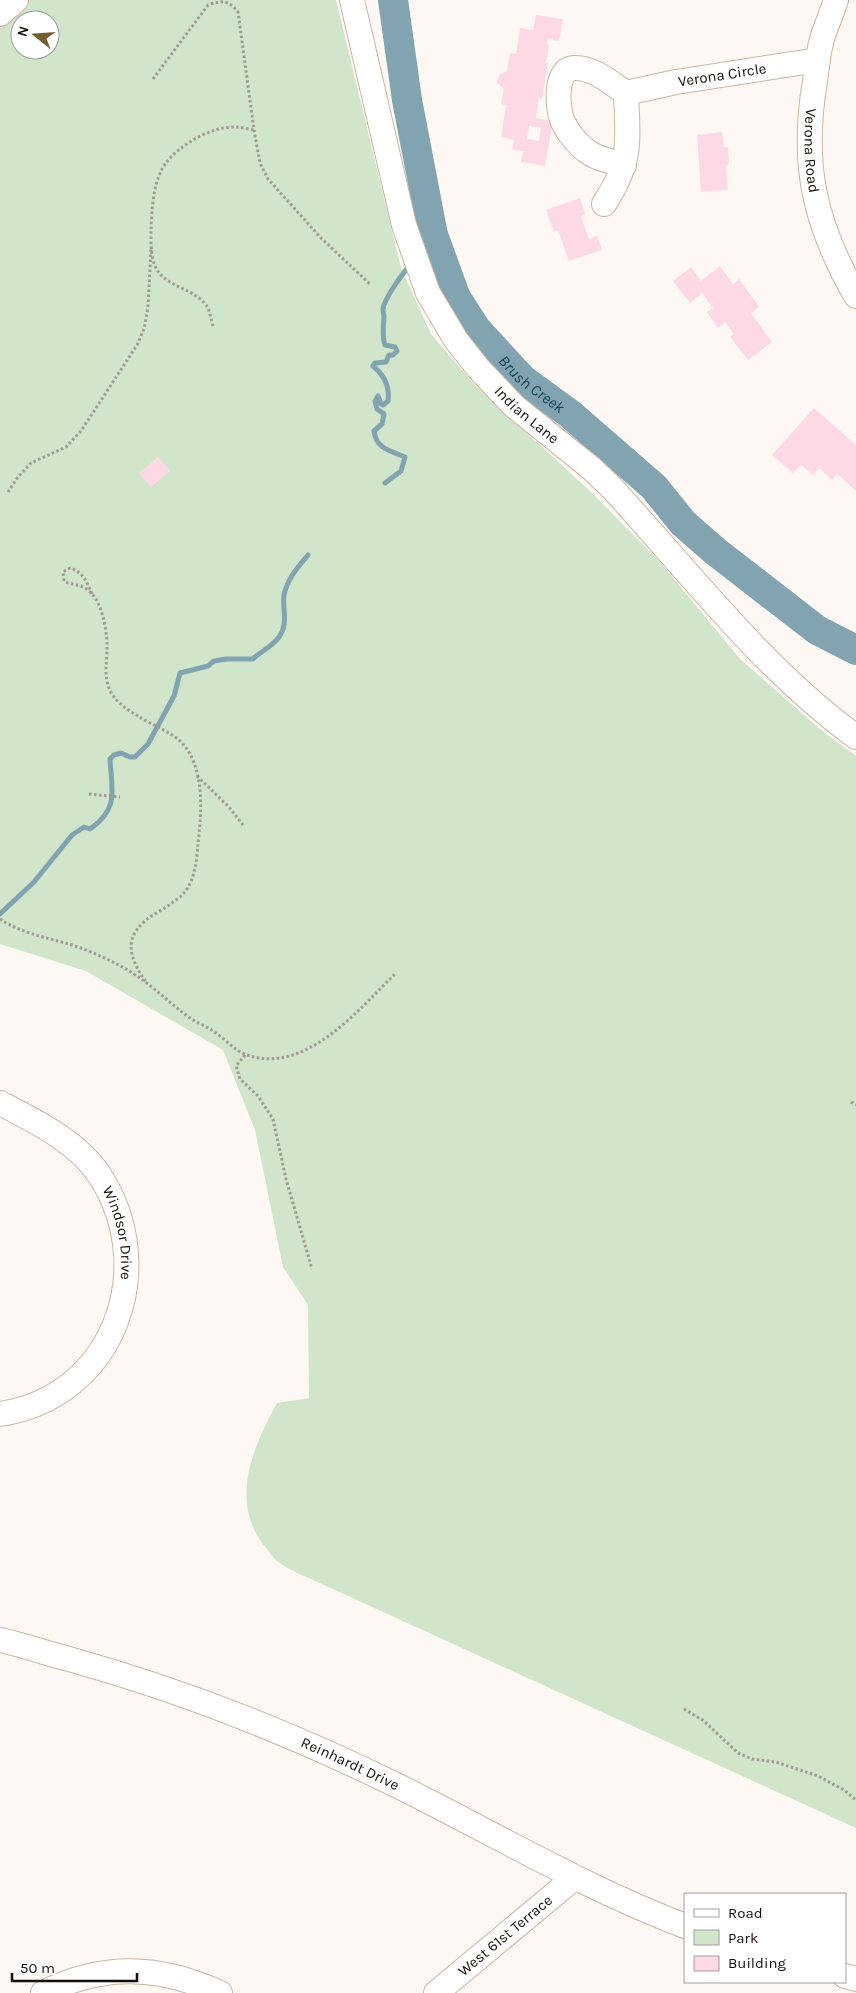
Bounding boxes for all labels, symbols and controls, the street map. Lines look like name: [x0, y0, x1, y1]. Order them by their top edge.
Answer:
north arrow: [10, 10, 60, 60]
text: N: [13, 24, 33, 39]
street label: Verona Circle: [677, 59, 768, 91]
street label: Verona Road: [801, 108, 823, 194]
water label: Brush Creek: [495, 351, 569, 417]
street label: Indian Lane: [491, 382, 563, 448]
street label: Windsor Drive: [99, 1183, 135, 1280]
street label: Reinhardt Drive: [298, 1733, 402, 1794]
street label: West 61st Terrace: [454, 1891, 556, 1980]
legend: [684, 1893, 846, 1983]
text: Road: [728, 1904, 763, 1922]
text: Park: [728, 1929, 758, 1947]
scale bar: [12, 1950, 138, 1982]
text: Building: [728, 1954, 786, 1972]
text: 50 m: [20, 1959, 55, 1977]

